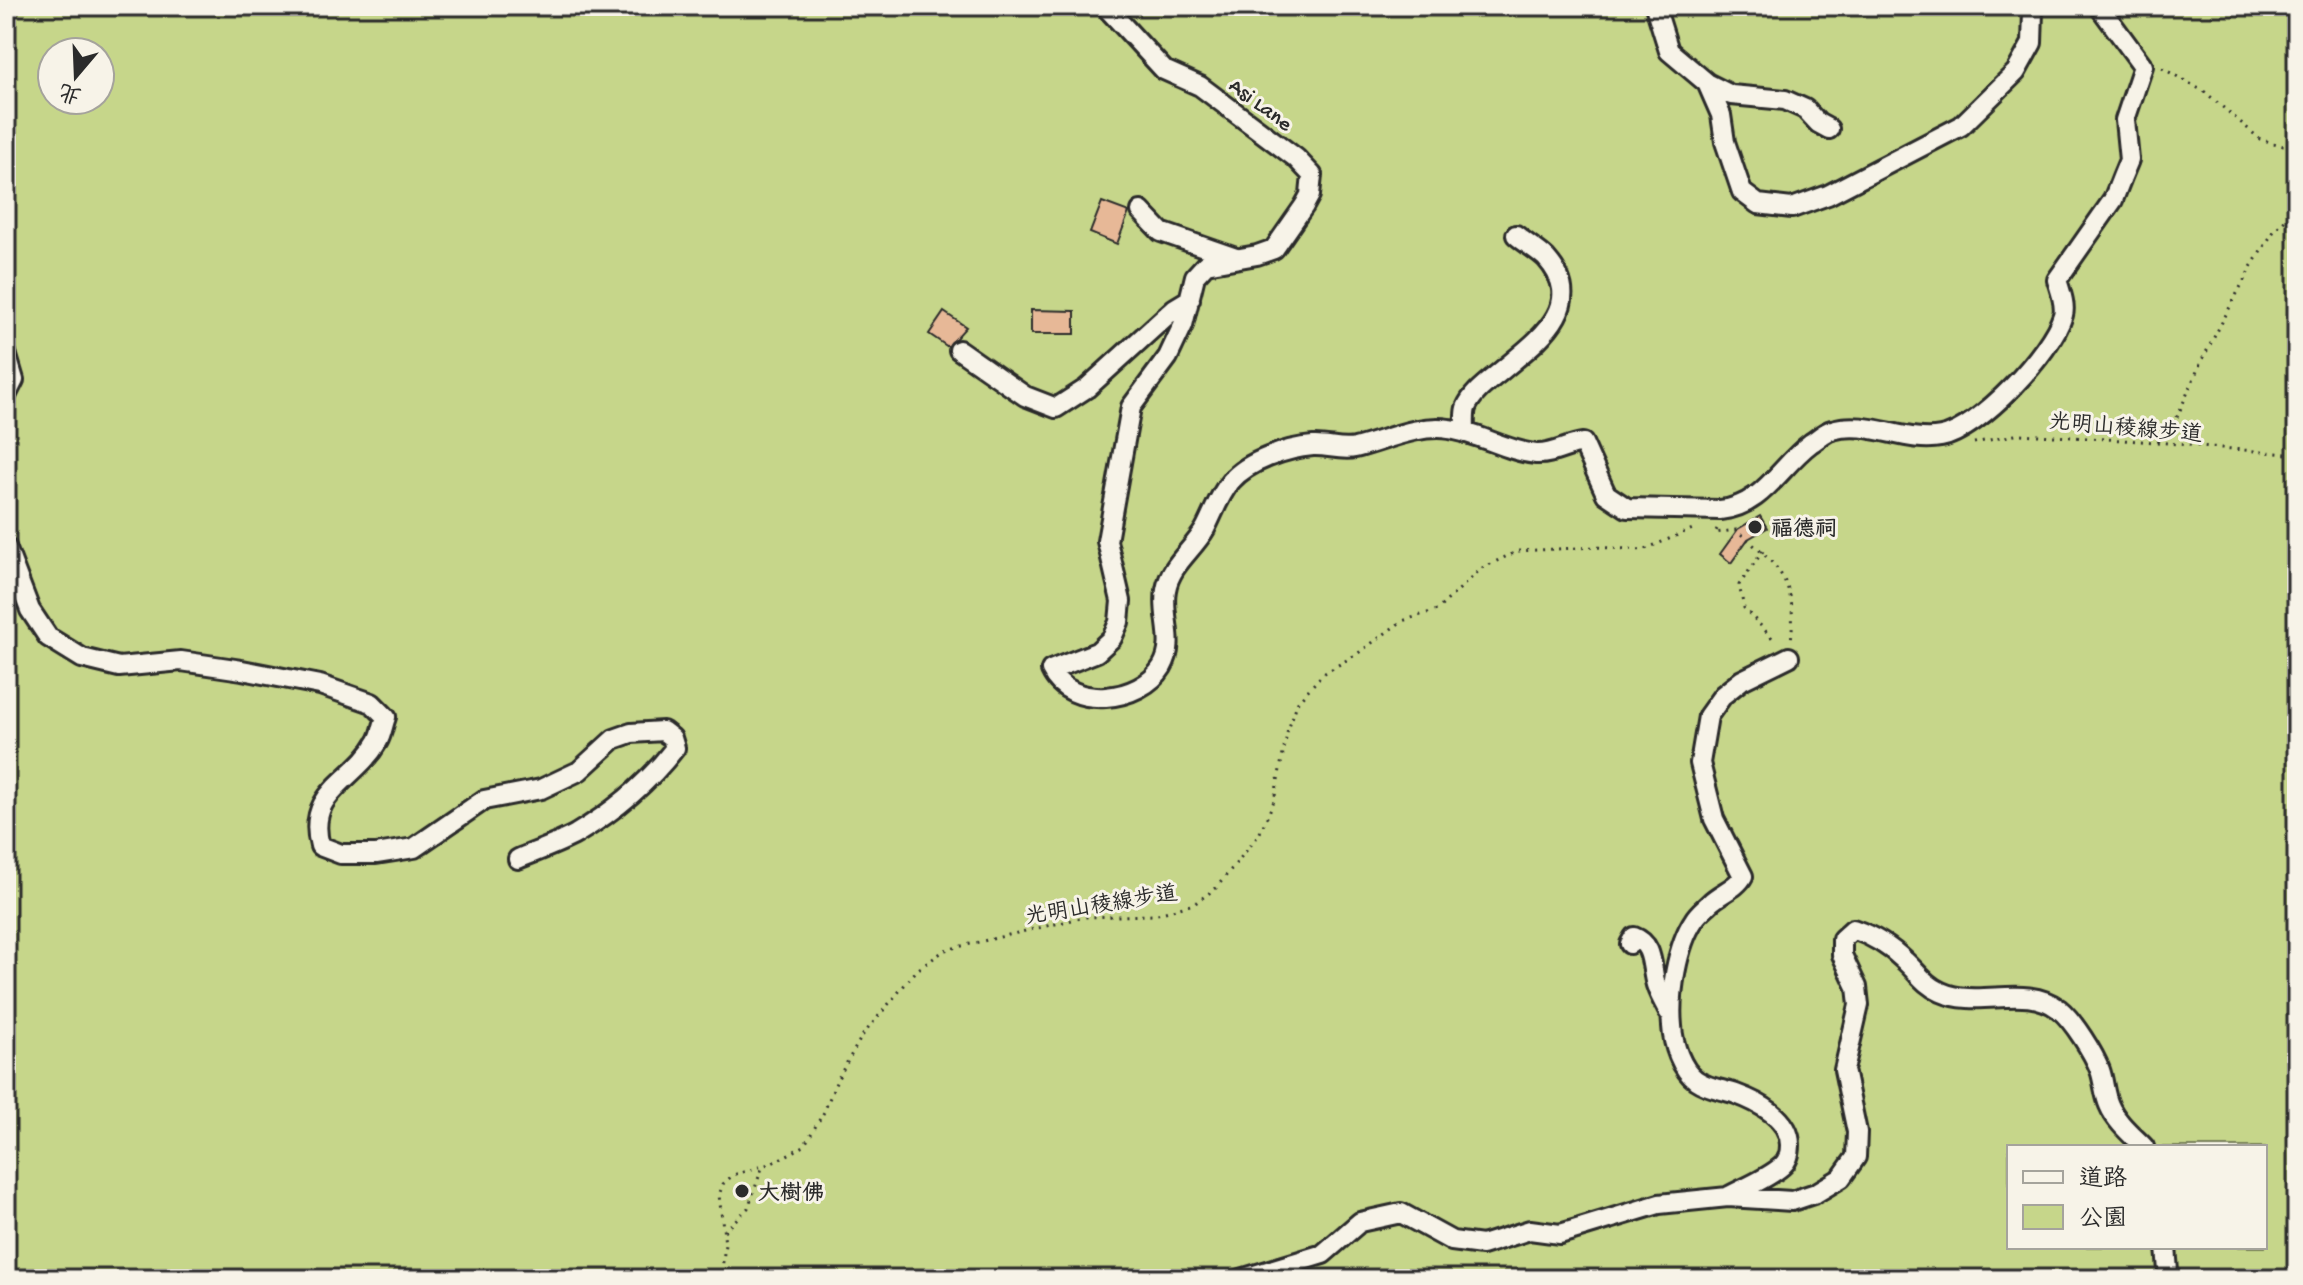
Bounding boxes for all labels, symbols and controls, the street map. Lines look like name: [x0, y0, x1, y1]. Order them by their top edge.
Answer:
north arrow: [36, 36, 116, 116]
street label: Asi Lane: [1223, 74, 1297, 139]
text: 北: [56, 75, 85, 107]
street label: 光明山稜線步道: [2048, 408, 2204, 450]
place label: 福德祠: [1771, 517, 1837, 544]
marker: 福德祠: [1746, 518, 1764, 536]
street label: 光明山稜線步道: [1023, 880, 1180, 932]
legend: [2007, 1145, 2267, 1249]
text: 道路: [2079, 1164, 2127, 1195]
place label: 大樹佛: [758, 1181, 824, 1208]
marker: 大樹佛: [733, 1182, 751, 1200]
text: 公園: [2079, 1206, 2127, 1235]

